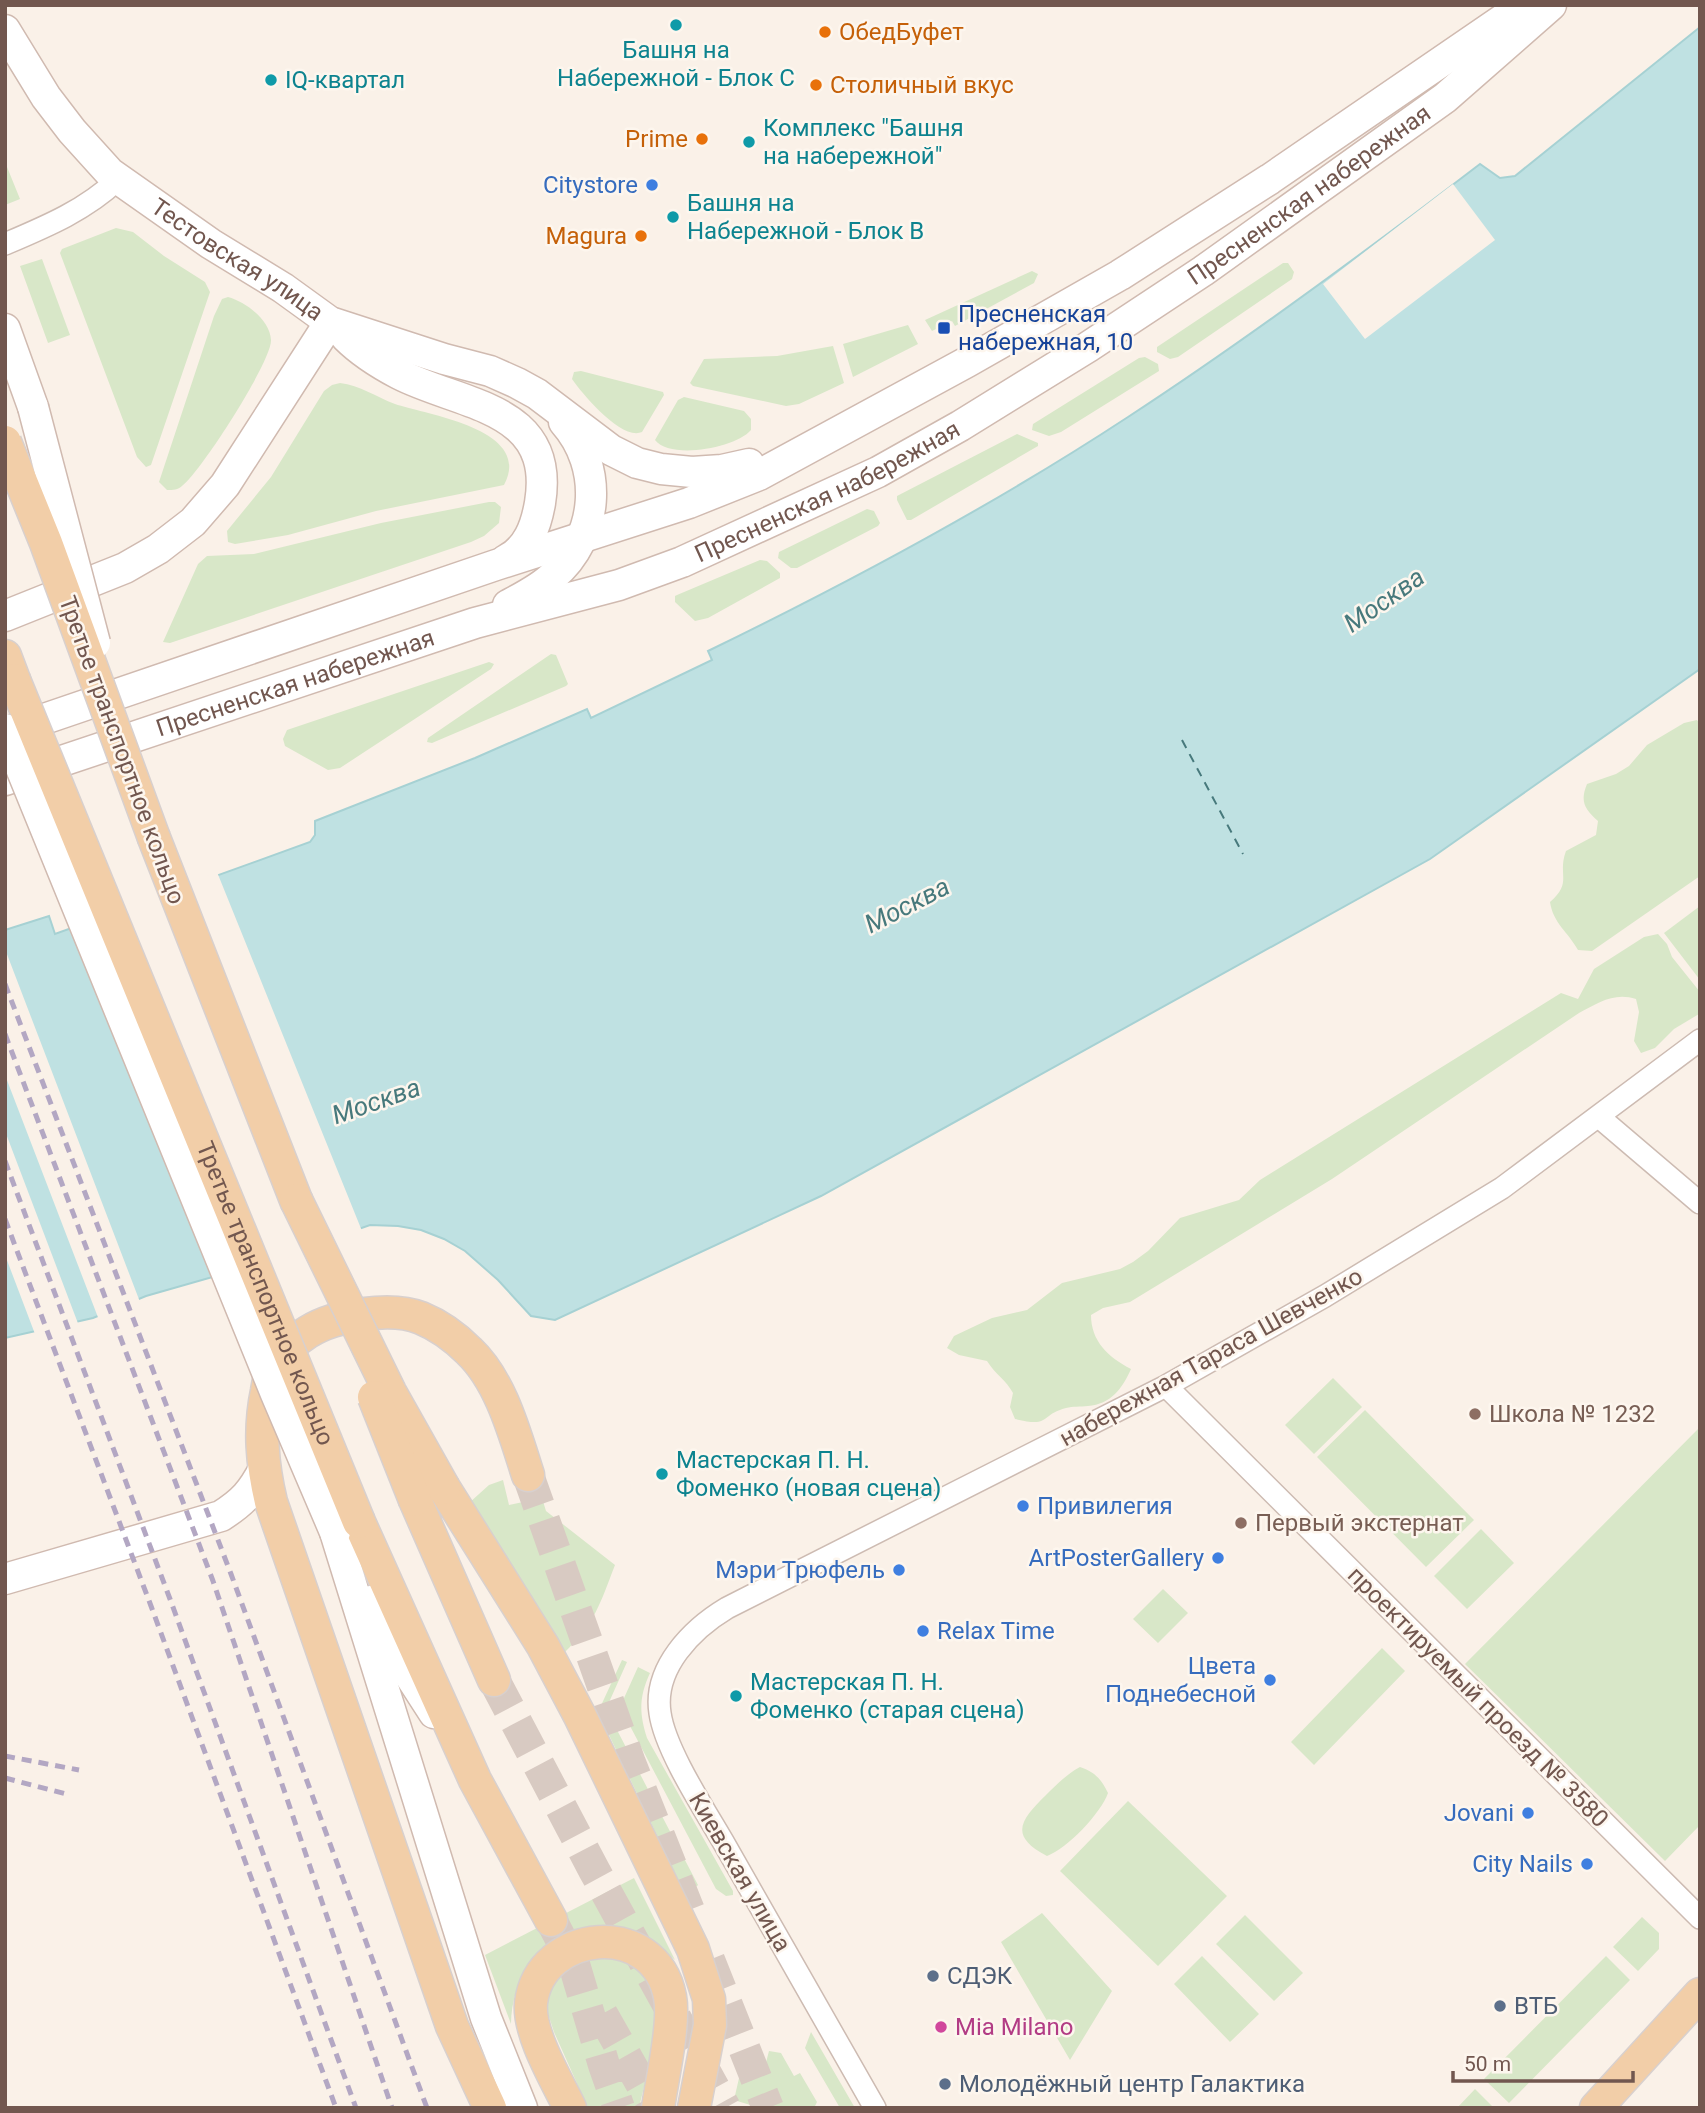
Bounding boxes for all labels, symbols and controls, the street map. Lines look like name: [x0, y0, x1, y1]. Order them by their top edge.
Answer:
marker: Башня на Набережной - Блок С: [668, 17, 684, 33]
place label: ОбедБуфет: [839, 18, 964, 46]
marker: ОбедБуфет: [817, 24, 833, 40]
place label: Башня на Набережной - Блок С: [557, 36, 795, 92]
place label: IQ-квартал: [285, 66, 405, 94]
place label: Столичный вкус: [830, 71, 1014, 99]
marker: IQ-квартал: [263, 72, 279, 88]
marker: Столичный вкус: [808, 77, 824, 93]
street label: Пресненская набережная: [1183, 99, 1436, 291]
place label: Комплекс "Башня на набережной": [763, 114, 964, 170]
place label: Prime: [625, 125, 688, 153]
marker: Prime: [694, 131, 710, 147]
marker: Комплекс "Башня на набережной": [741, 134, 757, 150]
place label: Citystore: [543, 171, 638, 199]
marker: Citystore: [644, 177, 660, 193]
place label: Башня на Набережной - Блок В: [687, 189, 924, 245]
street label: Тестовская улица: [146, 192, 329, 327]
marker: Башня на Набережной - Блок В: [665, 209, 681, 225]
place label: Magura: [546, 222, 627, 250]
marker: Magura: [633, 228, 649, 244]
place label: Пресненская набережная, 10: [958, 300, 1133, 356]
marker: Пресненская набережная, 10: [936, 320, 952, 336]
street label: Пресненская набережная: [690, 415, 965, 568]
water label: Москва: [1338, 562, 1430, 638]
street label: Третье транспортное кольцо: [53, 592, 191, 908]
street label: Пресненская набережная: [152, 624, 438, 743]
water label: Москва: [859, 871, 955, 939]
water label: Москва: [328, 1072, 424, 1130]
street label: Третье транспортное кольцо: [191, 1137, 340, 1450]
street label: набережная Тараса Шевченко: [1055, 1262, 1367, 1452]
place label: Школа № 1232: [1489, 1400, 1655, 1428]
marker: Школа № 1232: [1467, 1406, 1483, 1422]
place label: Мастерская П. Н. Фоменко (новая сцена): [676, 1446, 941, 1502]
marker: Мастерская П. Н. Фоменко (новая сцена): [654, 1466, 670, 1482]
place label: Привилегия: [1037, 1492, 1173, 1520]
marker: Привилегия: [1015, 1498, 1031, 1514]
place label: Первый экстернат: [1255, 1509, 1464, 1537]
marker: Первый экстернат: [1233, 1515, 1249, 1531]
place label: ArtPosterGallery: [1029, 1544, 1205, 1572]
marker: ArtPosterGallery: [1210, 1550, 1226, 1566]
place label: Мэри Трюфель: [715, 1556, 885, 1584]
street label: проектируемый проезд № 3580: [1342, 1561, 1614, 1833]
marker: Мэри Трюфель: [891, 1562, 907, 1578]
place label: Relax Time: [937, 1617, 1055, 1645]
marker: Relax Time: [915, 1623, 931, 1639]
place label: Цвета Поднебесной: [1105, 1652, 1256, 1708]
place label: Мастерская П. Н. Фоменко (старая сцена): [750, 1668, 1025, 1724]
marker: Цвета Поднебесной: [1262, 1672, 1278, 1688]
marker: Мастерская П. Н. Фоменко (старая сцена): [728, 1688, 744, 1704]
street label: Киевская улица: [683, 1787, 797, 1957]
place label: Jovani: [1444, 1799, 1514, 1827]
marker: Jovani: [1520, 1805, 1536, 1821]
place label: City Nails: [1472, 1850, 1573, 1878]
marker: City Nails: [1579, 1856, 1595, 1872]
place label: СДЭК: [947, 1962, 1013, 1990]
marker: СДЭК: [925, 1968, 941, 1984]
place label: ВТБ: [1514, 1992, 1558, 2020]
marker: ВТБ: [1492, 1998, 1508, 2014]
place label: Mia Milano: [955, 2013, 1073, 2041]
marker: Mia Milano: [933, 2019, 949, 2035]
scale bar: [1453, 2039, 1633, 2084]
text: 50 m: [1464, 2052, 1511, 2076]
place label: Молодёжный центр Галактика: [959, 2070, 1305, 2098]
marker: Молодёжный центр Галактика: [937, 2076, 953, 2092]

